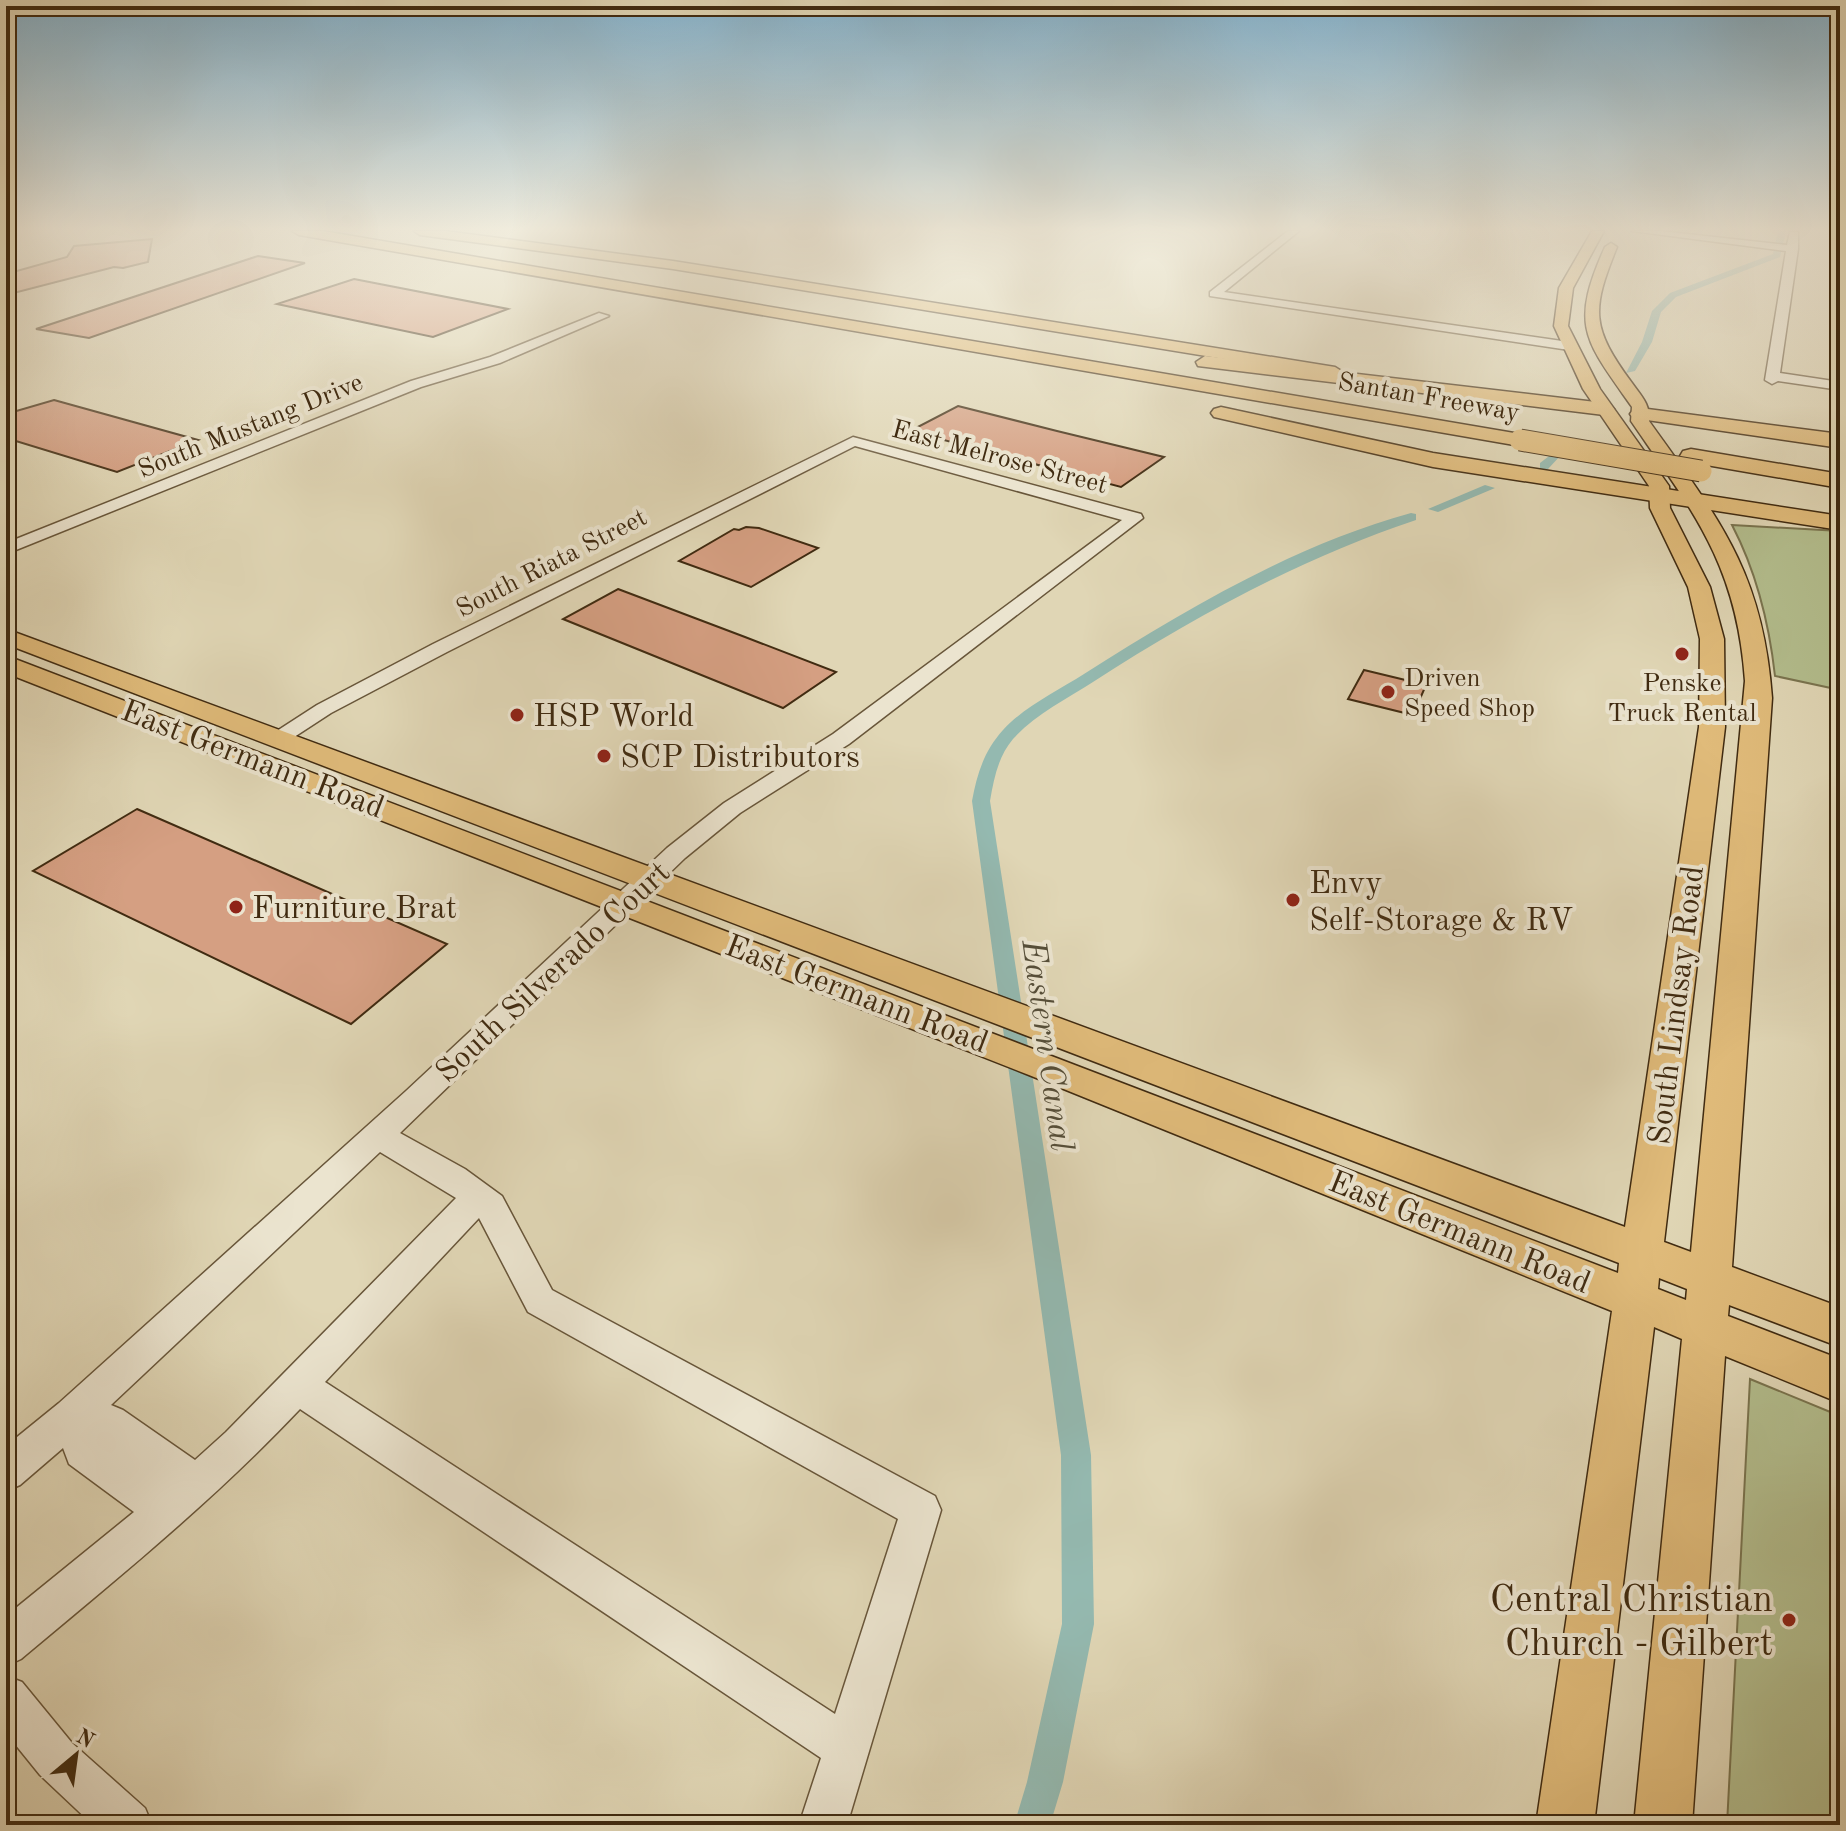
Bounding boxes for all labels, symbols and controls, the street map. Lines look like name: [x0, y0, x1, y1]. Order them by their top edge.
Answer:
street label: Santan Freeway: [1336, 369, 1522, 427]
street label: South Mustang Drive: [135, 370, 367, 484]
street label: East Melrose Street: [889, 417, 1110, 499]
street label: South Riata Street: [452, 505, 651, 623]
marker: Penske Truck Rental: [1673, 645, 1691, 663]
place label: Driven Speed Shop: [1404, 666, 1535, 722]
place label: Penske Truck Rental: [1608, 671, 1756, 727]
marker: Driven Speed Shop: [1379, 683, 1397, 701]
street label: East Germann Road: [116, 696, 388, 826]
place label: HSP World: [533, 702, 694, 734]
marker: HSP World: [508, 706, 526, 724]
place label: SCP Distributors: [620, 743, 860, 775]
marker: SCP Distributors: [595, 747, 613, 765]
street label: South Silverado Court: [431, 857, 677, 1090]
street label: South Lindsay Road: [1645, 864, 1711, 1147]
place label: Envy Self-Storage & RV: [1309, 869, 1573, 938]
marker: Envy Self-Storage & RV: [1284, 891, 1302, 909]
place label: Furniture Brat: [252, 894, 457, 926]
marker: Furniture Brat: [227, 898, 245, 916]
street label: East Germann Road: [720, 931, 992, 1061]
water label: Eastern Canal: [1014, 936, 1078, 1154]
street label: East Germann Road: [1324, 1167, 1594, 1301]
place label: Central Christian Church - Gilbert: [1490, 1582, 1773, 1664]
marker: Central Christian Church - Gilbert: [1780, 1611, 1798, 1629]
north arrow: [36, 1715, 116, 1795]
text: N: [72, 1726, 98, 1753]

